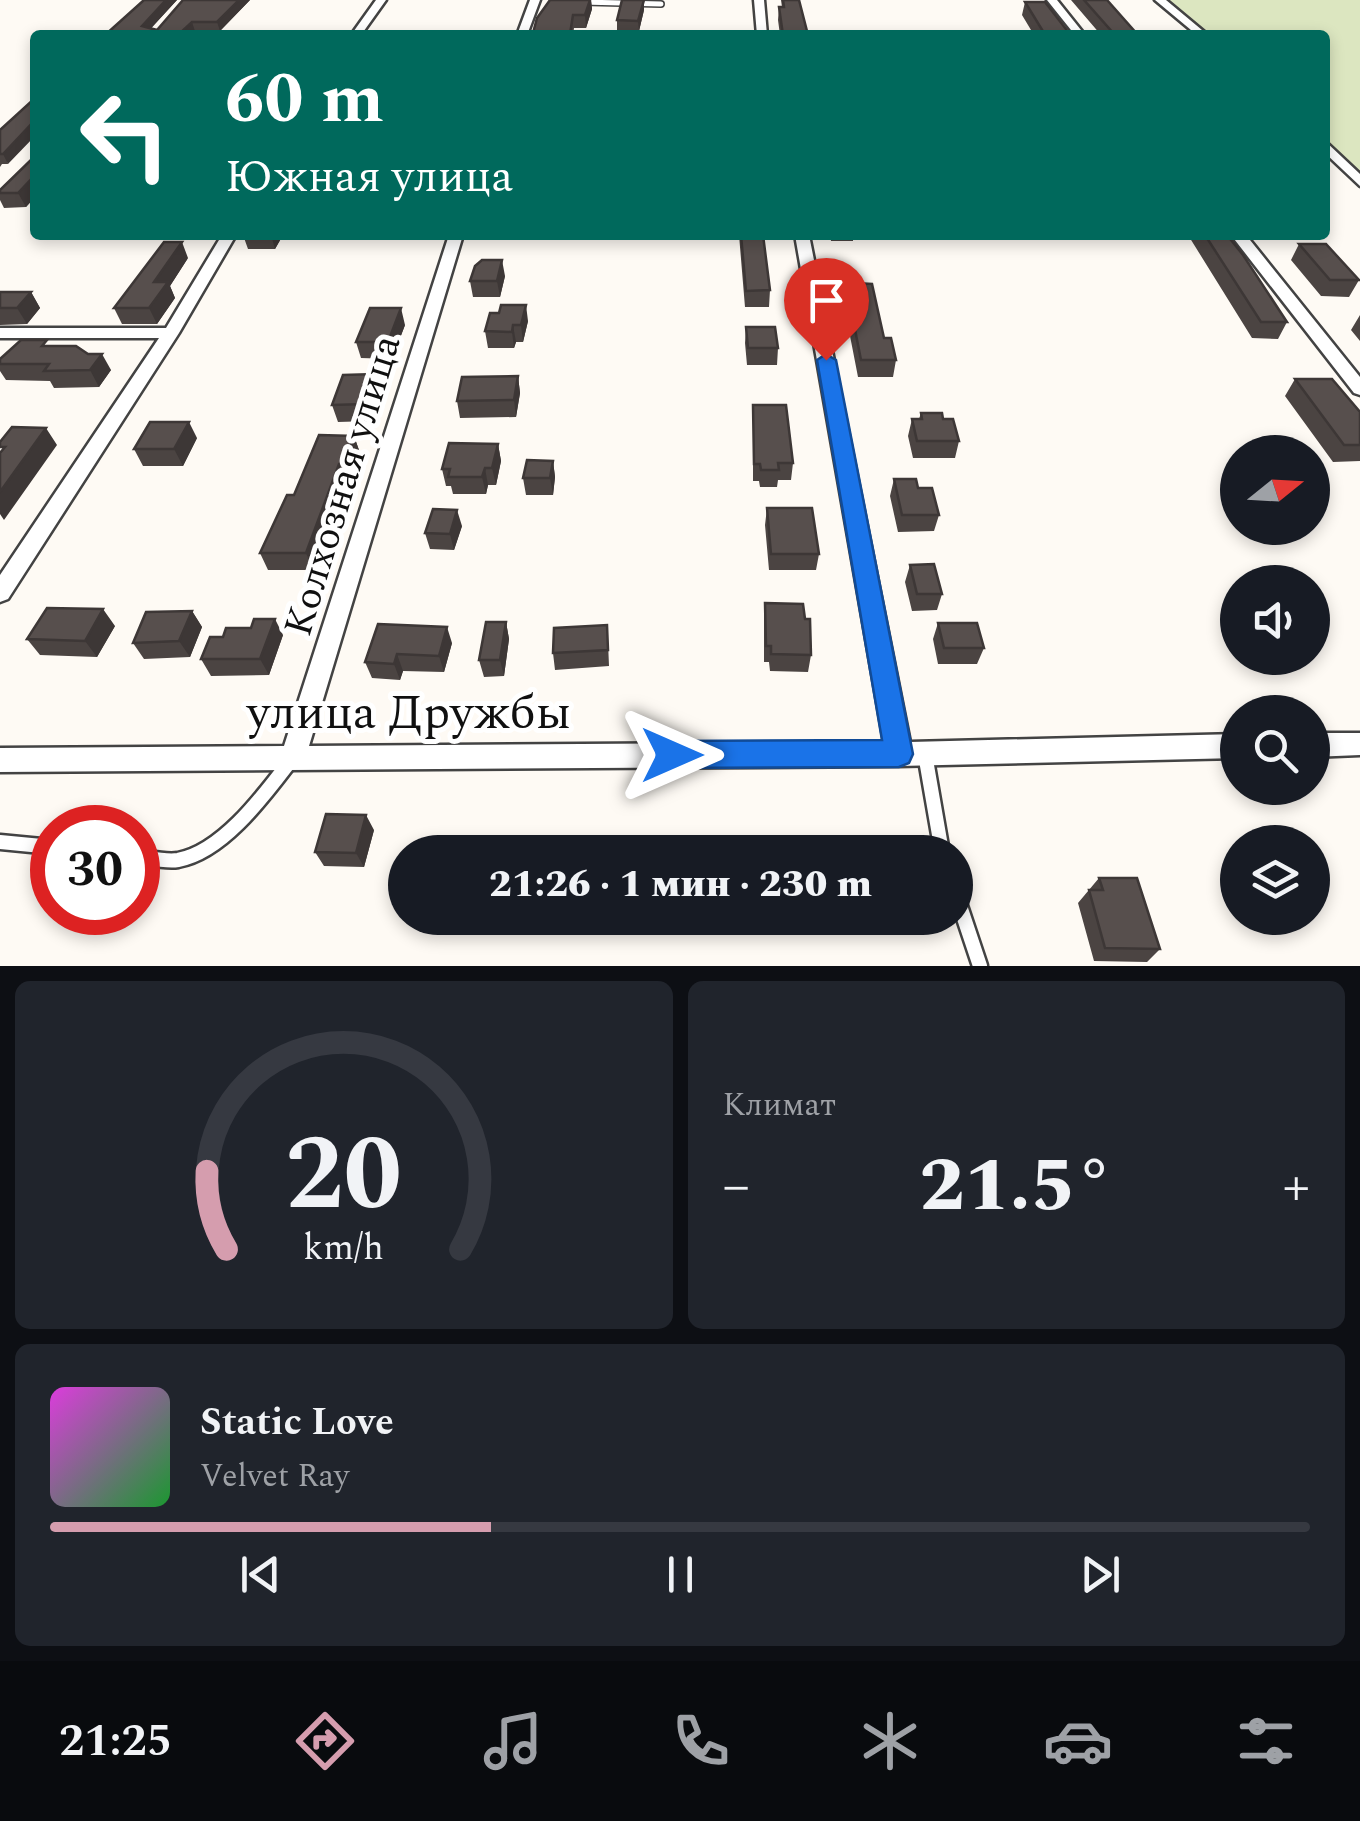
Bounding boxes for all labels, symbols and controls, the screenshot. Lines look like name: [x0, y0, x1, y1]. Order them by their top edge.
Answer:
text: 60 m: [225, 47, 384, 153]
icon: left: [60, 70, 190, 200]
text: Южная улица: [225, 143, 513, 212]
pin: [784, 258, 869, 361]
icon: arrive: [799, 273, 854, 328]
street label: Колхозная улица: [269, 327, 418, 644]
north arrow: [1220, 435, 1330, 545]
map controls: [1220, 435, 1330, 935]
button: sound: [1220, 565, 1330, 675]
street label: улица Дружбы: [245, 677, 571, 750]
button: search: [1220, 695, 1330, 805]
position arrow: [620, 703, 724, 807]
speed limit sign: 30: [30, 805, 160, 935]
button: layers: [1220, 825, 1330, 935]
text: 21:26 · 1 мин · 230 m: [489, 856, 872, 914]
text: Климат: [723, 1081, 836, 1130]
text: 20: [285, 1097, 402, 1255]
text: 21.5°: [919, 1130, 1113, 1244]
text: −: [723, 1145, 750, 1228]
text: +: [1282, 1145, 1310, 1228]
text: km/h: [304, 1221, 384, 1276]
text: Static Love: [200, 1394, 394, 1452]
text: Velvet Ray: [200, 1452, 349, 1501]
icon: previous: [233, 1547, 288, 1602]
icon: pause: [653, 1547, 708, 1602]
icon: next: [1073, 1547, 1128, 1602]
icon: directions: [290, 1706, 360, 1776]
icon: music: [478, 1706, 548, 1776]
icon: phone: [666, 1706, 736, 1776]
icon: climate: [855, 1706, 925, 1776]
icon: car: [1043, 1706, 1113, 1776]
icon: filters: [1231, 1706, 1301, 1776]
text: 21:25: [59, 1707, 172, 1776]

